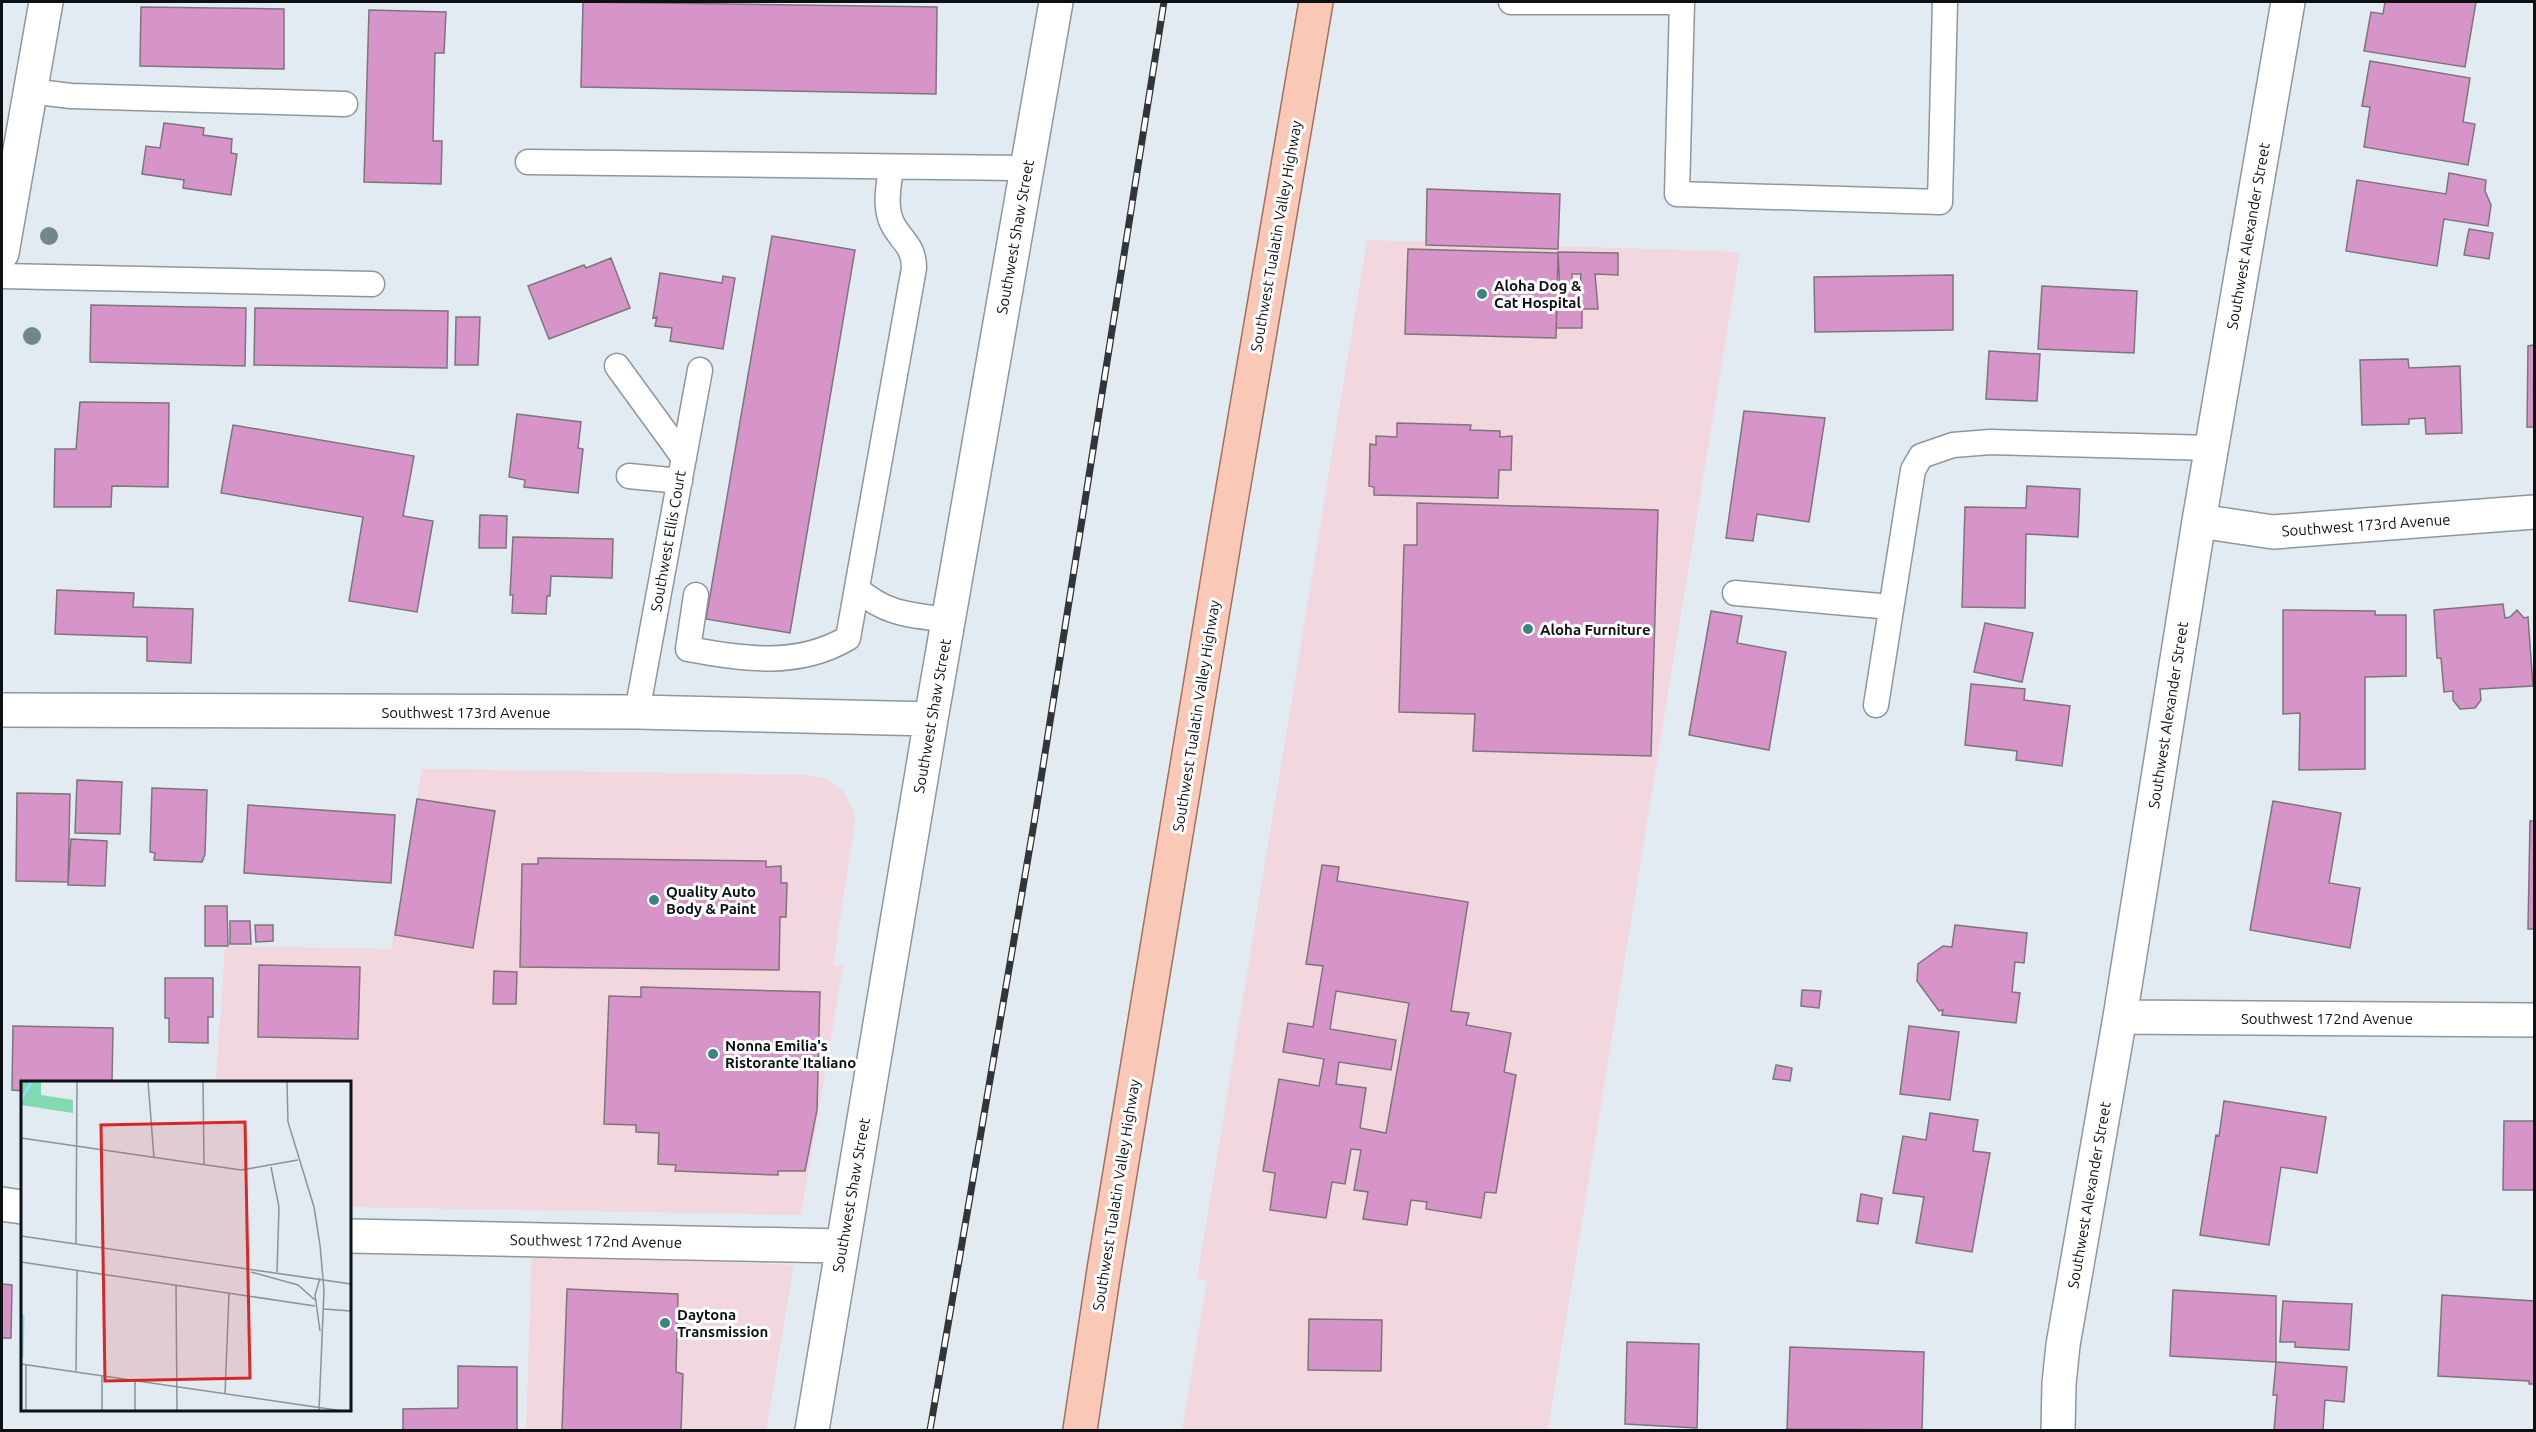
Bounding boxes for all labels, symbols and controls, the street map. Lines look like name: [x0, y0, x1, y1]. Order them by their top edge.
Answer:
street label: Southwest Tualatin Valley Highway: [1247, 119, 1305, 353]
street label: Southwest Alexander Street: [2223, 141, 2273, 331]
street label: Southwest Shaw Street: [993, 158, 1037, 316]
place label: Aloha Dog & Cat Hospital: [1494, 277, 1582, 311]
marker: Aloha Dog & Cat Hospital: [1475, 287, 1489, 301]
street label: Southwest Ellis Court: [647, 469, 689, 613]
street label: Southwest 173rd Avenue: [2281, 511, 2451, 539]
street label: Southwest Tualatin Valley Highway: [1169, 599, 1223, 833]
street label: Southwest Alexander Street: [2145, 620, 2191, 810]
place label: Aloha Furniture: [1540, 621, 1651, 638]
marker: Aloha Furniture: [1521, 622, 1535, 636]
street label: Southwest Shaw Street: [910, 637, 954, 795]
street label: Southwest 173rd Avenue: [381, 704, 551, 721]
place label: Quality Auto Body & Paint: [666, 883, 757, 917]
marker: Quality Auto Body & Paint: [647, 893, 661, 907]
street label: Southwest 172nd Avenue: [2241, 1010, 2413, 1027]
place label: Nonna Emilia's Ristorante Italiano: [725, 1037, 856, 1071]
marker: Nonna Emilia's Ristorante Italiano: [706, 1047, 720, 1061]
street label: Southwest Tualatin Valley Highway: [1089, 1078, 1143, 1312]
inset map: [21, 1081, 351, 1411]
street label: Southwest Alexander Street: [2064, 1100, 2114, 1290]
street label: Southwest Shaw Street: [829, 1116, 873, 1274]
street label: Southwest 172nd Avenue: [510, 1231, 682, 1251]
place label: Daytona Transmission: [677, 1306, 768, 1340]
marker: Daytona Transmission: [658, 1316, 672, 1330]

